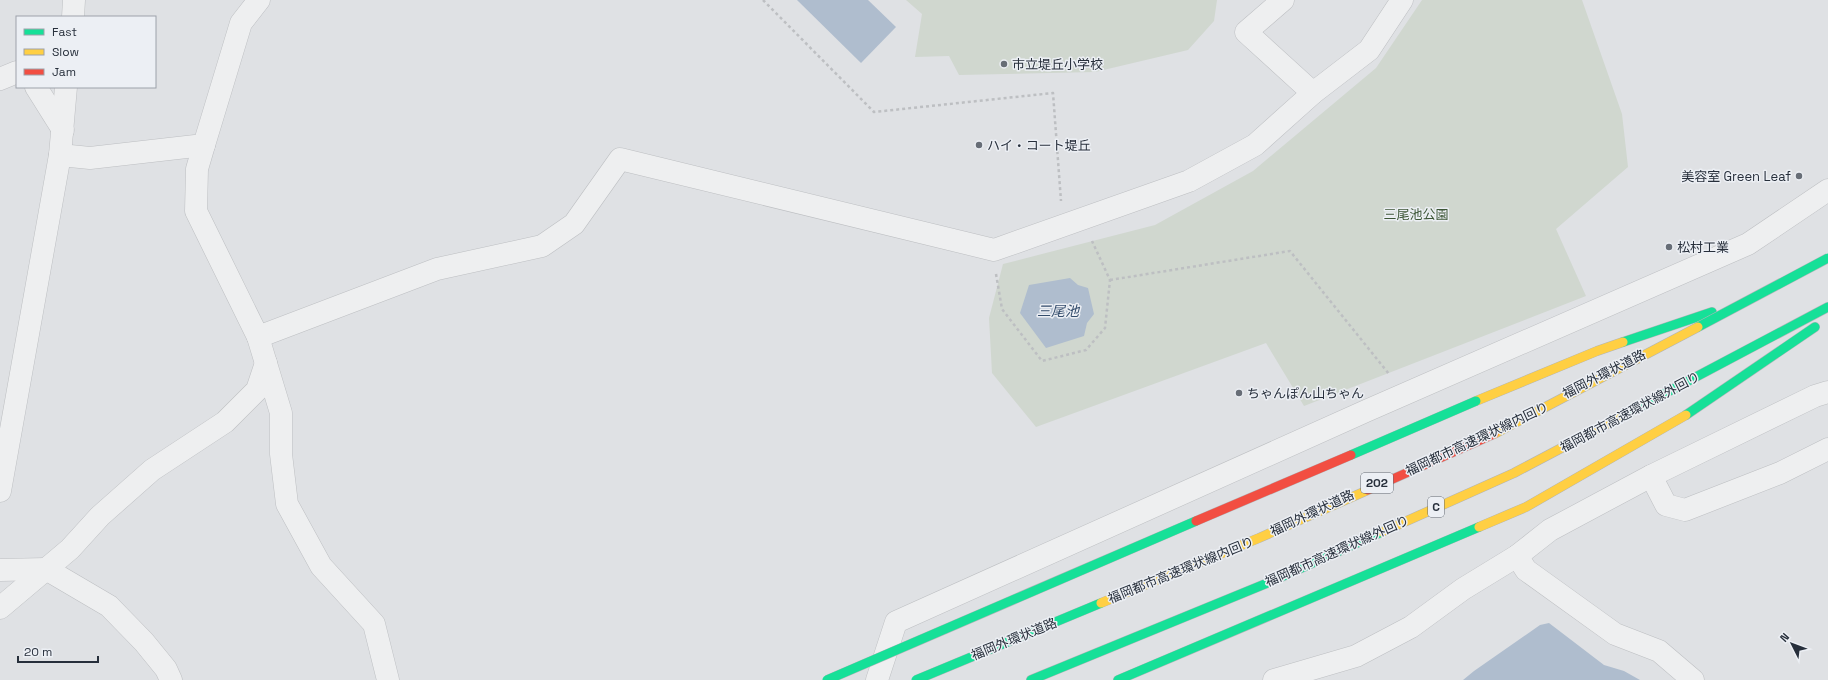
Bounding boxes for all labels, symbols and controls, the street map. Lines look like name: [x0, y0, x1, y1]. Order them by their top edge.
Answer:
legend: [16, 16, 156, 88]
text: Fast: [52, 24, 77, 40]
text: Slow: [52, 44, 79, 60]
place label: 市立堤丘小学校: [1012, 56, 1103, 73]
marker: 市立堤丘小学校: [999, 59, 1009, 69]
text: Jam: [52, 64, 76, 80]
place label: ハイ・コート堤丘: [987, 137, 1091, 154]
marker: ハイ・コート堤丘: [974, 140, 984, 150]
place label: 美容室 Green Leaf: [1681, 168, 1791, 185]
marker: 美容室 Green Leaf: [1794, 171, 1804, 181]
park label: 三尾池公園: [1383, 206, 1449, 223]
place label: 松村工業: [1677, 239, 1729, 256]
marker: 松村工業: [1664, 242, 1674, 252]
water label: 三尾池: [1037, 302, 1081, 320]
street label: 福岡外環状道路: [1560, 346, 1648, 402]
street label: 福岡都市高速環状線外回り: [1557, 368, 1703, 456]
place label: ちゃんぽん山ちゃん: [1247, 385, 1364, 402]
marker: ちゃんぽん山ちゃん: [1234, 388, 1244, 398]
street label: 福岡都市高速環状線内回り: [1403, 398, 1551, 480]
road number: 202: [1361, 473, 1393, 493]
street label: 福岡外環状道路: [1267, 486, 1357, 540]
road number: C: [1428, 497, 1444, 517]
street label: 福岡都市高速環状線外回り: [1262, 512, 1412, 590]
street label: 福岡都市高速環状線内回り: [1105, 533, 1257, 607]
street label: 福岡外環状道路: [969, 614, 1059, 664]
north arrow: [1772, 624, 1812, 664]
text: N: [1777, 630, 1792, 645]
scale bar: [18, 638, 98, 664]
text: 20 m: [24, 644, 52, 660]

